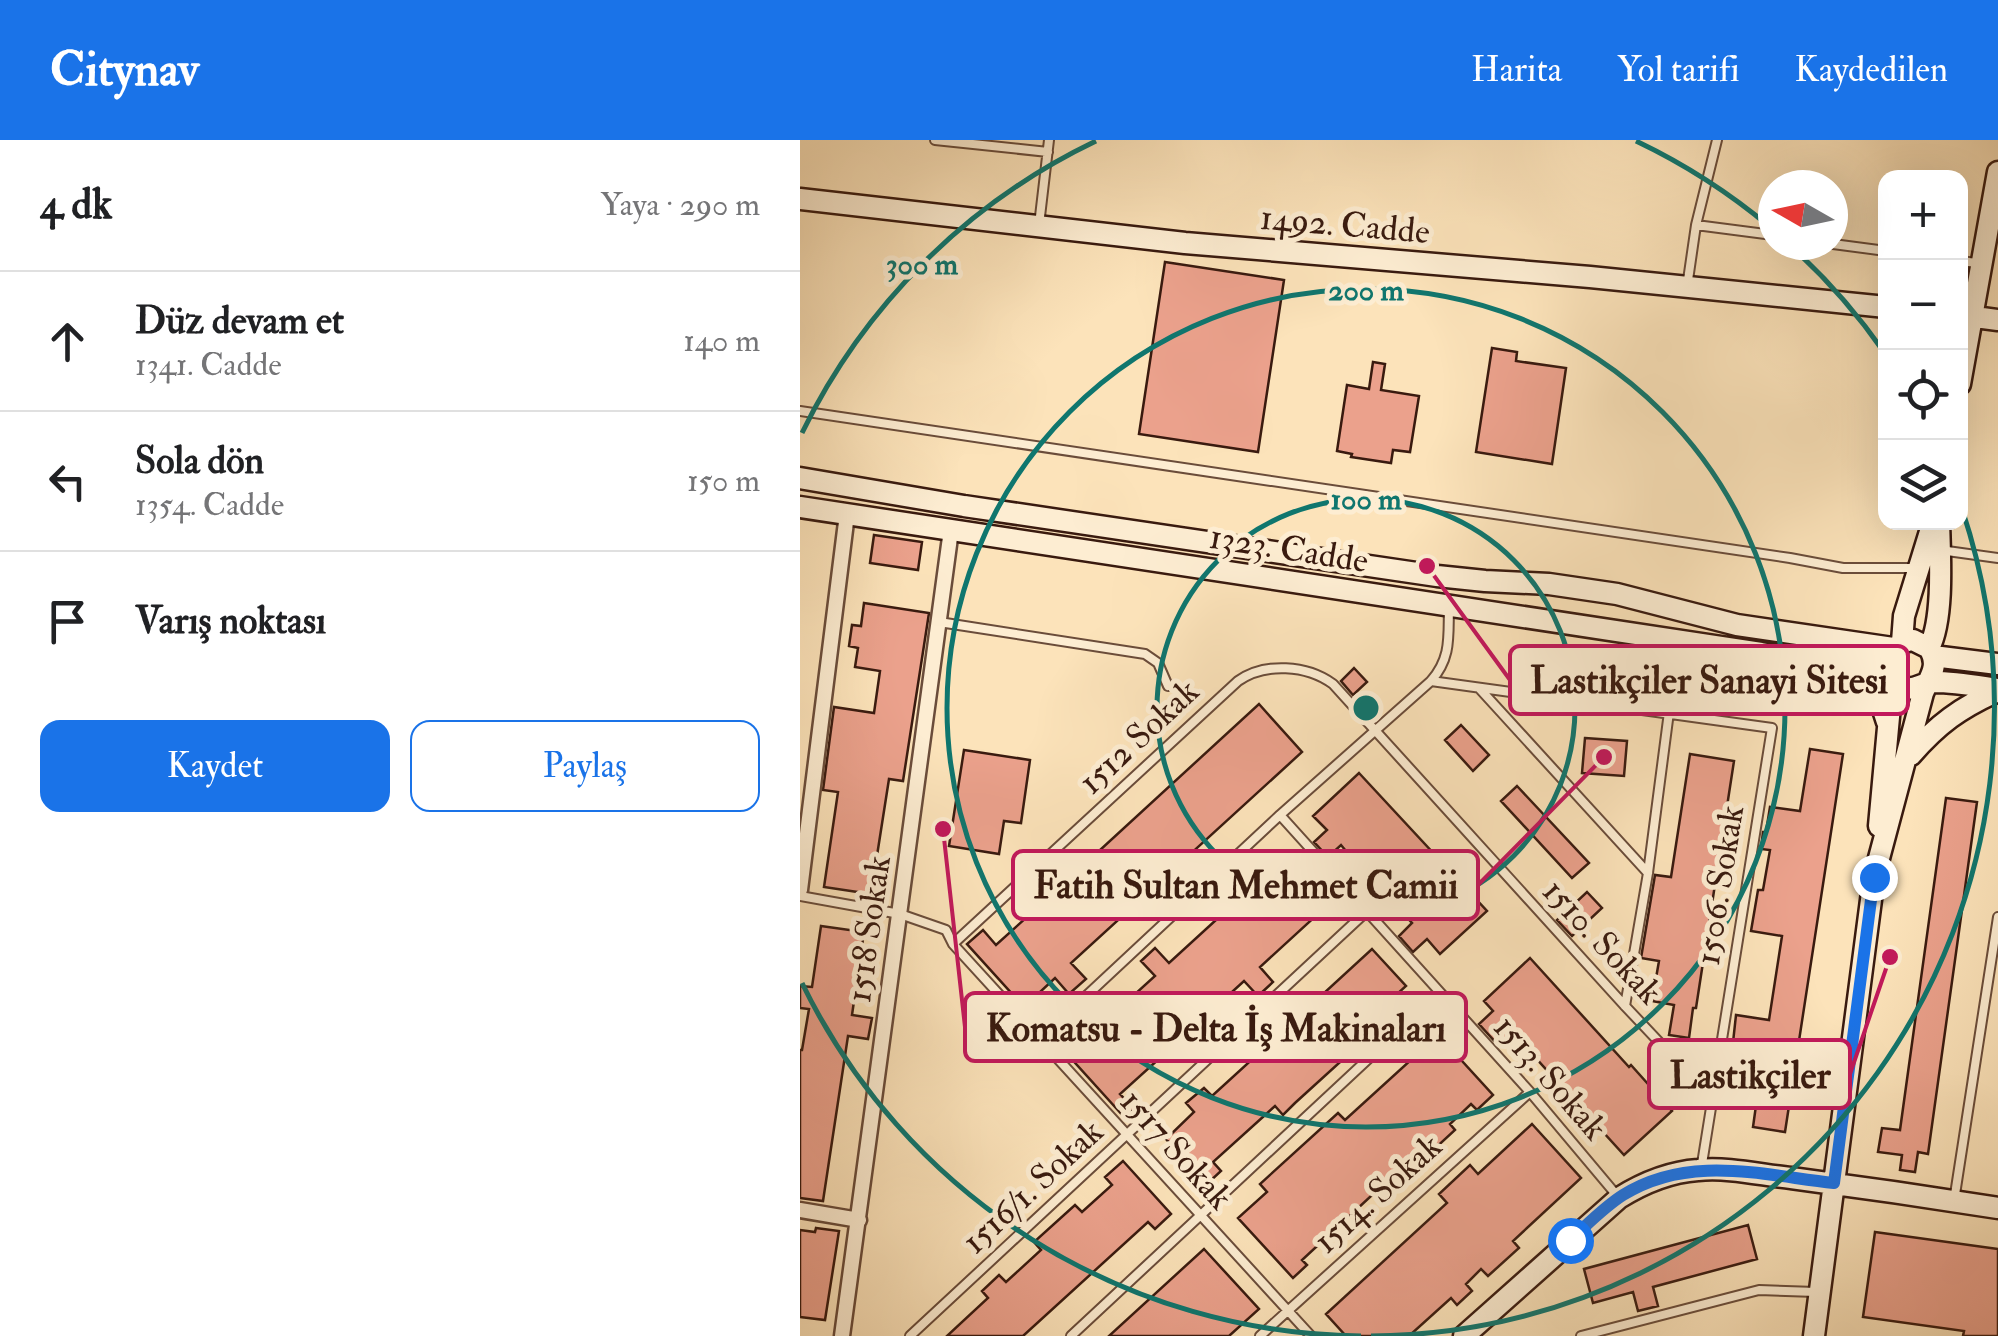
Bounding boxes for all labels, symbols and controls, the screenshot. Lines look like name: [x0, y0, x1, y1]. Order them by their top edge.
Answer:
text: Citynav: [50, 40, 199, 100]
text: Harita: [1471, 48, 1562, 92]
text: Yol tarifi: [1617, 48, 1740, 92]
text: Kaydedilen: [1795, 48, 1948, 92]
north arrow: [1758, 170, 1848, 260]
map controls: [1878, 170, 1968, 530]
button: +: [1878, 170, 1968, 260]
text: 4 dk: [40, 179, 112, 231]
text: Yaya · 290 m: [601, 185, 760, 225]
street label: 1492. Cadde: [1258, 196, 1432, 254]
text: 300 m: [886, 246, 959, 283]
button: −: [1878, 260, 1968, 350]
text: 200 m: [1328, 272, 1404, 309]
text: Düz devam et: [135, 297, 344, 345]
icon: ahead: [40, 314, 95, 369]
text: 140 m: [683, 321, 760, 361]
text: 1341. Cadde: [135, 345, 282, 385]
button: locate: [1878, 350, 1968, 440]
text: Sola dön: [135, 437, 264, 485]
button: layers: [1878, 440, 1968, 530]
icon: left: [40, 454, 95, 509]
text: 150 m: [687, 461, 760, 501]
text: 100 m: [1331, 481, 1402, 518]
text: 1354. Cadde: [135, 485, 284, 525]
street label: 1323. Cadde: [1206, 515, 1371, 583]
icon: arrive: [40, 594, 95, 649]
text: Varış noktası: [135, 597, 326, 645]
callout: Lastikçiler Sanayi Sitesi: [1510, 646, 1908, 714]
text: Lastikçiler Sanayi Sitesi: [1530, 657, 1888, 705]
street label: 1512 Sokak: [1069, 670, 1208, 804]
centre of rings: [1348, 690, 1384, 726]
button: Kaydet: [40, 720, 390, 812]
button: Paylaş: [410, 720, 760, 812]
street label: 1506. Sokak: [1686, 802, 1754, 968]
callout: Fatih Sultan Mehmet Camii: [1013, 851, 1478, 919]
street label: 1518 Sokak: [837, 853, 901, 1005]
route end: [1852, 855, 1898, 901]
text: Fatih Sultan Mehmet Camii: [1034, 862, 1458, 910]
street label: 1510. Sokak: [1533, 870, 1672, 1014]
callout: Komatsu - Delta İş Makinaları: [965, 993, 1466, 1061]
text: Komatsu - Delta İş Makinaları: [986, 1004, 1446, 1053]
street label: 1513. Sokak: [1484, 1006, 1617, 1149]
callout: Lastikçiler: [1649, 1040, 1850, 1108]
text: Lastikçiler: [1669, 1052, 1831, 1100]
street label: 1517 Sokak: [1111, 1080, 1242, 1219]
street label: 1516/1. Sokak: [953, 1110, 1113, 1263]
street label: 1514. Sokak: [1304, 1124, 1451, 1263]
route start: [1548, 1218, 1594, 1264]

